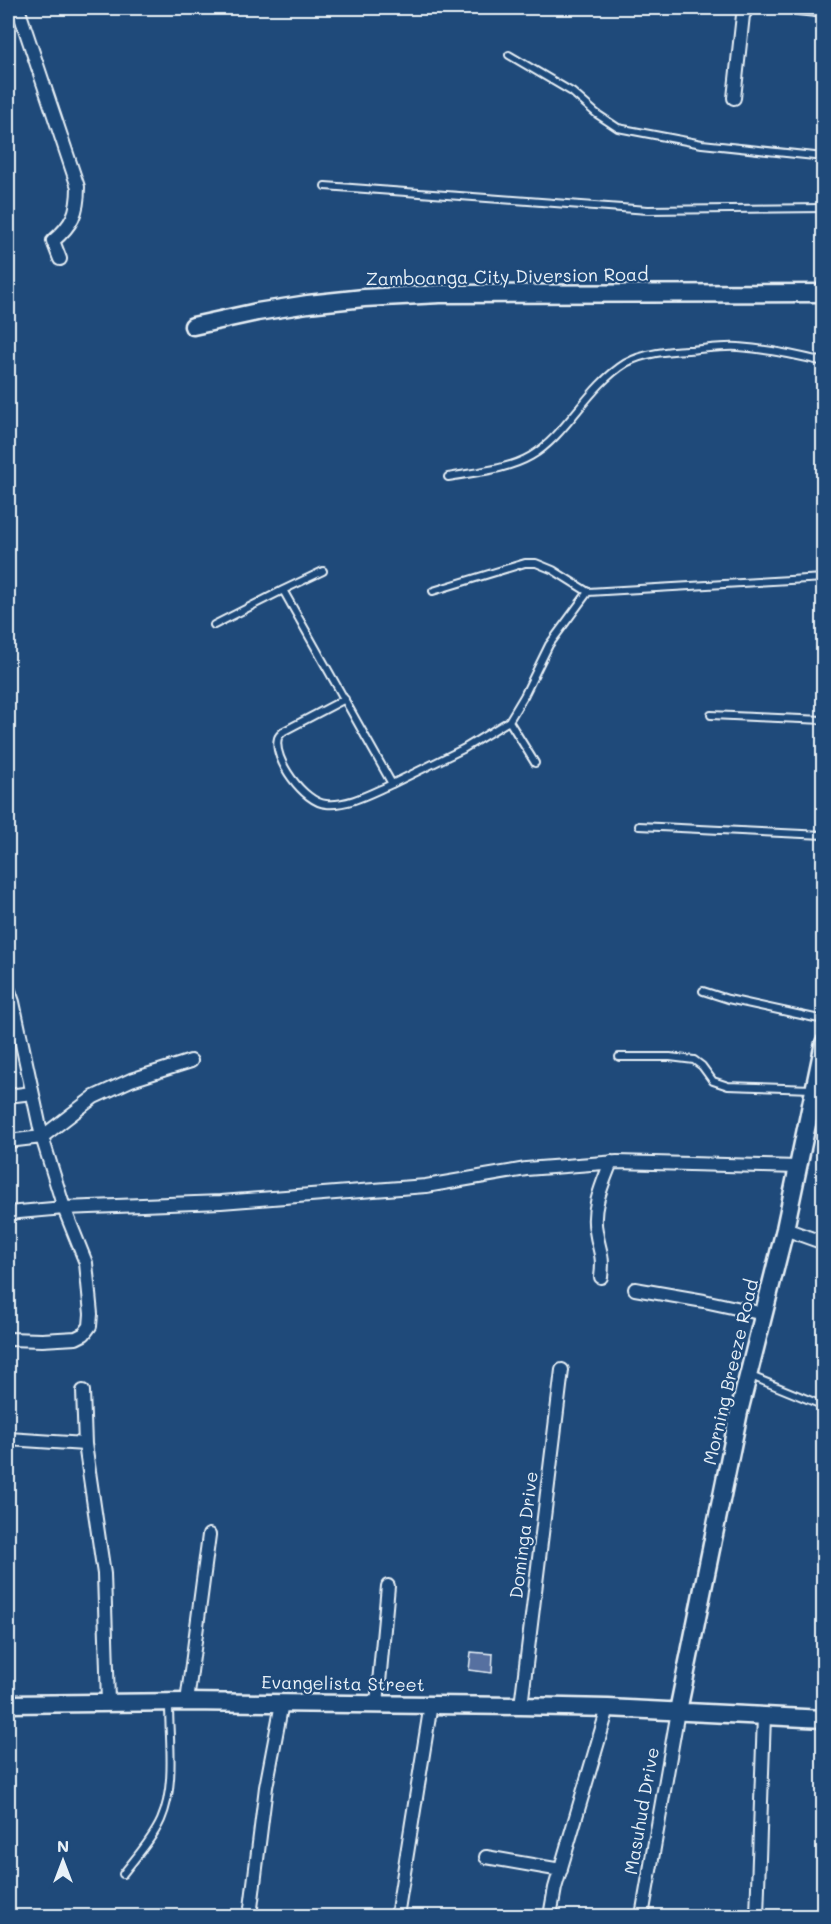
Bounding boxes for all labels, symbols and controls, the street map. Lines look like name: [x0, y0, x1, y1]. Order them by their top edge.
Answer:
street label: Zamboanga City Diversion Road: [365, 262, 649, 290]
street label: Morning Breeze Road: [697, 1277, 763, 1467]
street label: Dominga Drive: [503, 1470, 543, 1600]
street label: Evangelista Street: [261, 1670, 425, 1696]
street label: Masuhud Drive: [618, 1745, 664, 1876]
north arrow: [33, 1831, 93, 1891]
text: N: [57, 1835, 69, 1856]

